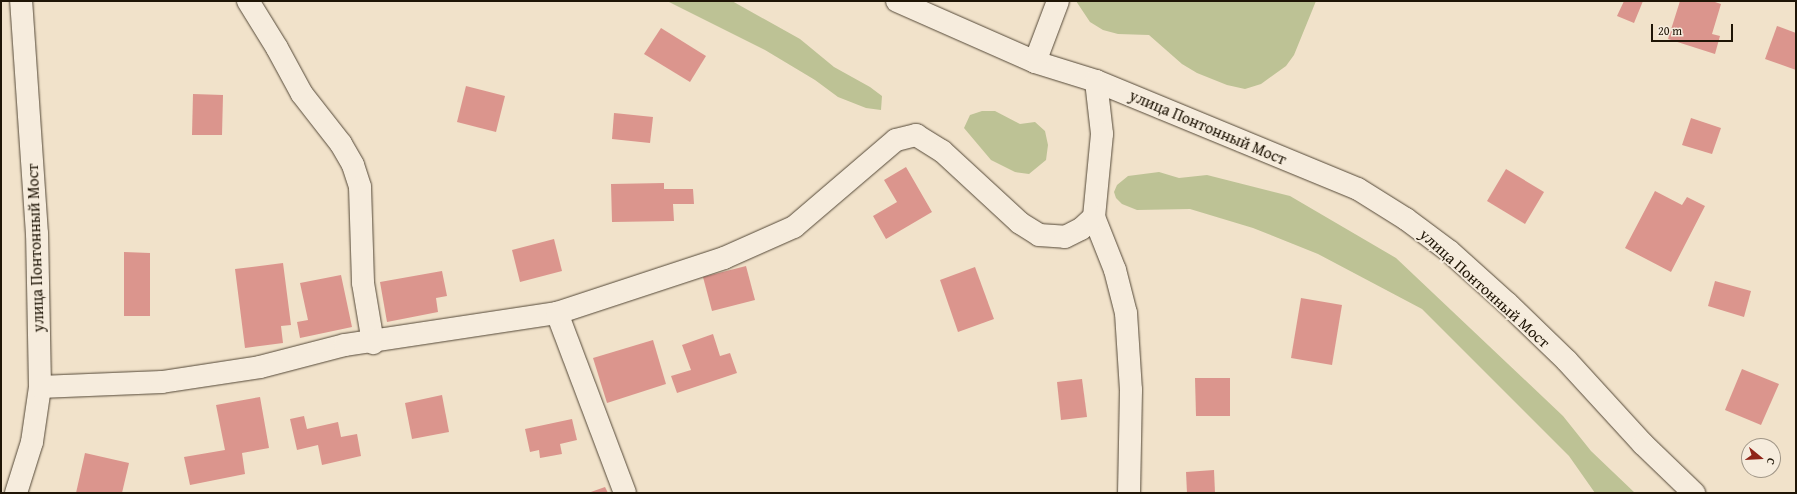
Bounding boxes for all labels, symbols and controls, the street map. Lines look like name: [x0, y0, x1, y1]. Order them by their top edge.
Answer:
scale bar: [1653, 16, 1735, 42]
text: 20 m: [1658, 22, 1682, 39]
street label: улица Понтонный Мост: [1127, 85, 1289, 169]
street label: улица Понтонный Мост: [22, 163, 48, 333]
street label: улица Понтонный Мост: [1416, 224, 1554, 352]
north arrow: [1741, 438, 1781, 478]
text: С: [1763, 456, 1780, 467]

